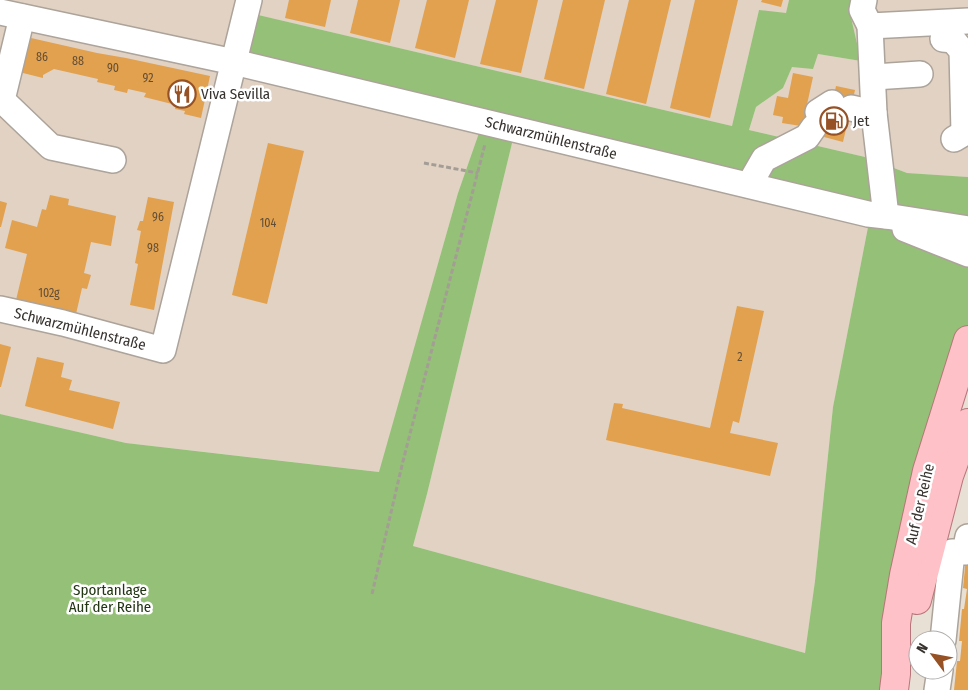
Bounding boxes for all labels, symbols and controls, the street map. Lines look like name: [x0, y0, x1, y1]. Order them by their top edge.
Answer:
house number: 86: [36, 50, 48, 64]
house number: 88: [72, 54, 84, 68]
house number: 90: [107, 61, 119, 75]
house number: 92: [143, 71, 153, 85]
restaurant icon: Viva Sevilla: [167, 79, 197, 109]
place label: Viva Sevilla: [201, 85, 270, 103]
fuel station icon: Jet: [819, 106, 849, 136]
place label: Jet: [853, 112, 870, 130]
street label: Schwarzmühlenstraße: [483, 113, 619, 163]
house number: 96: [152, 210, 164, 224]
house number: 104: [260, 216, 277, 230]
house number: 98: [147, 241, 159, 255]
house number: 102g: [38, 286, 60, 300]
street label: Schwarzmühlenstraße: [12, 304, 148, 354]
house number: 2: [737, 350, 743, 364]
street label: Auf der Reihe: [902, 462, 938, 546]
park label: Sportanlage Auf der Reihe: [69, 581, 151, 616]
north arrow: [908, 630, 958, 680]
text: N: [913, 640, 932, 656]

